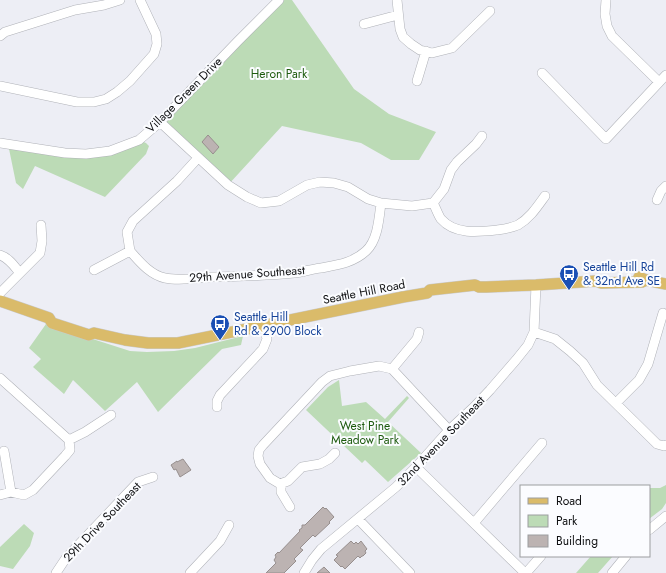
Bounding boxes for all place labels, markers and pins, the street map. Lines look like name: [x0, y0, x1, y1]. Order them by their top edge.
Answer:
place label: Seattle Hill Rd & 32nd Ave SE: [583, 258, 660, 290]
bus stop icon: Seattle Hill Rd & 32nd Ave SE: [558, 263, 580, 291]
place label: Seattle Hill Rd & 2900 Block: [234, 308, 322, 340]
bus stop icon: Seattle Hill Rd & 2900 Block: [209, 313, 231, 341]

